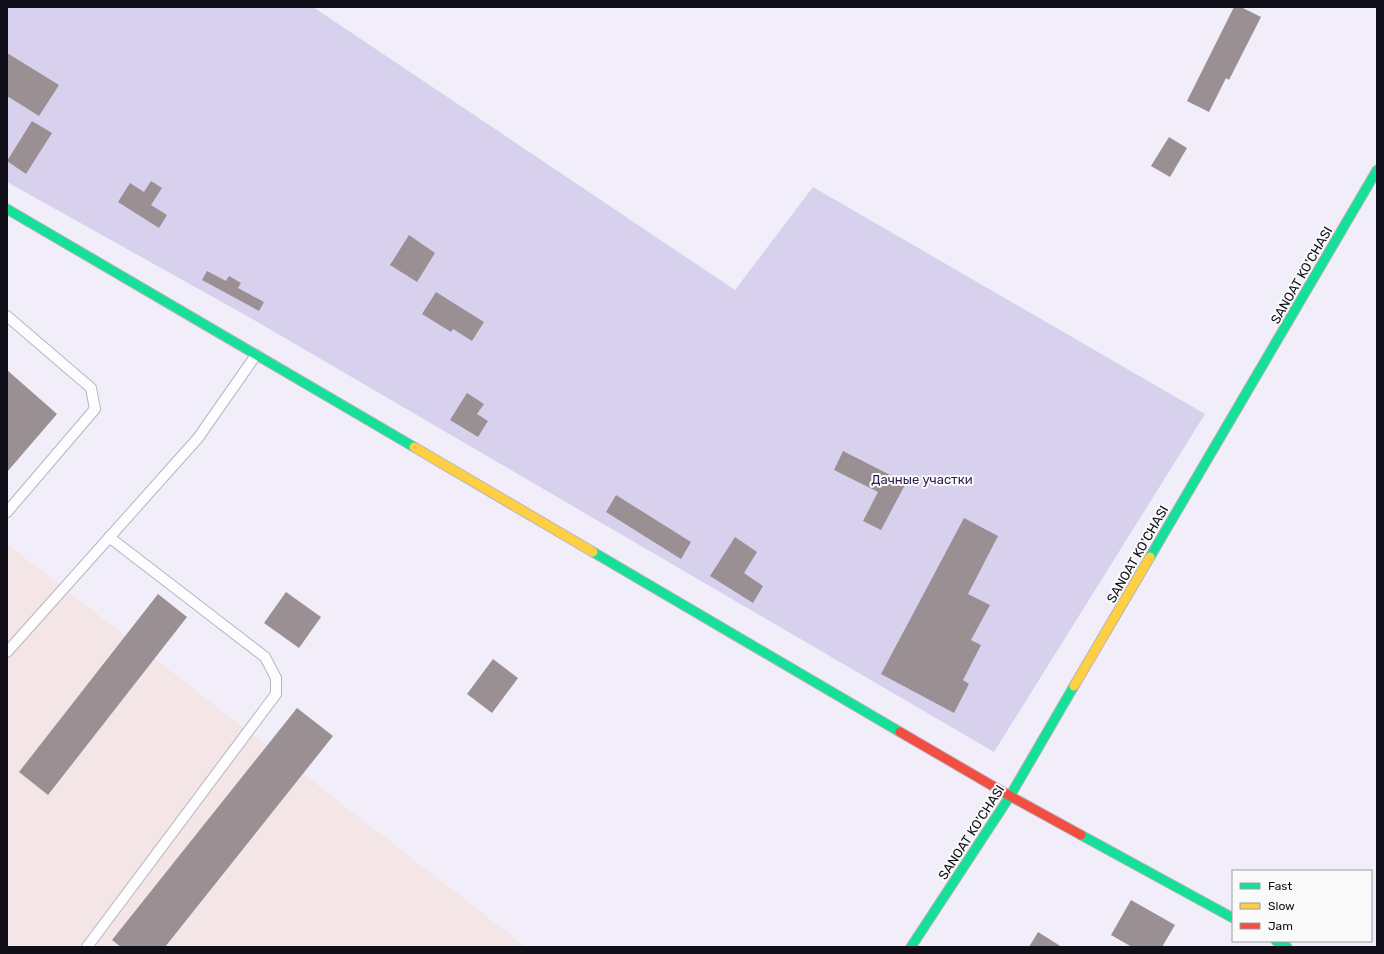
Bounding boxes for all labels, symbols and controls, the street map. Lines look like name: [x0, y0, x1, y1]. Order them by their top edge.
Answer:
street label: SANOAT KO'CHASI: [1268, 224, 1335, 326]
park label: Дачные участки: [871, 472, 973, 487]
street label: SANOAT KO'CHASI: [1104, 503, 1171, 605]
street label: SANOAT KO'CHASI: [935, 782, 1008, 882]
legend: [1232, 870, 1372, 942]
text: Fast: [1268, 879, 1292, 893]
text: Slow: [1268, 899, 1295, 913]
text: Jam: [1268, 919, 1293, 933]

